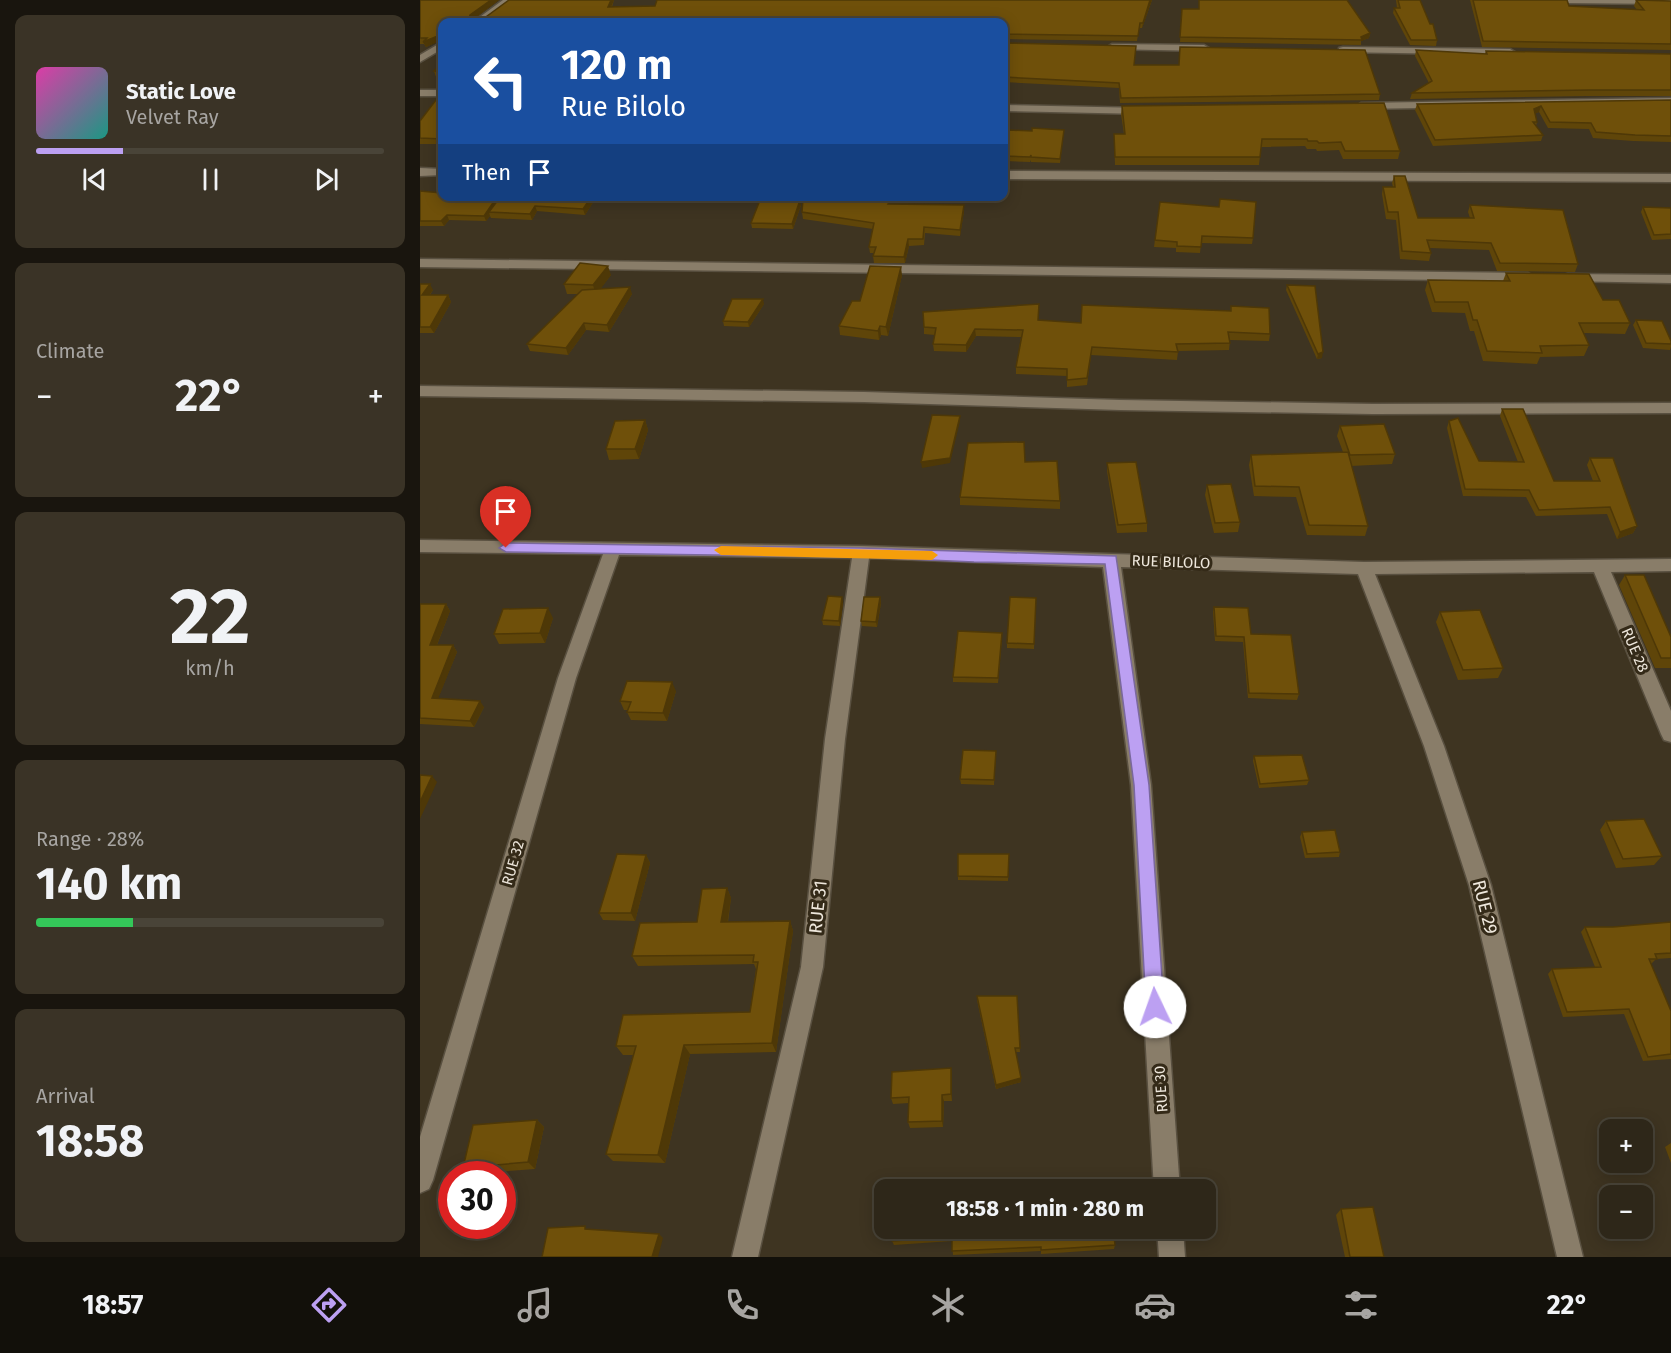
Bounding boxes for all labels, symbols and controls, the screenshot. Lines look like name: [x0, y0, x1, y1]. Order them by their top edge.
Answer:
text: 120 m: [561, 40, 672, 90]
icon: left: [462, 42, 540, 120]
text: Static Love: [126, 78, 236, 105]
text: Rue Bilolo: [561, 91, 686, 123]
text: Velvet Ray: [126, 105, 219, 129]
icon: arrive: [523, 156, 556, 189]
text: Then: [462, 159, 511, 186]
icon: previous: [78, 163, 111, 196]
icon: pause: [194, 163, 227, 196]
icon: next: [310, 163, 343, 196]
text: Climate: [36, 339, 104, 363]
text: 22°: [175, 369, 245, 423]
text: −: [36, 377, 53, 417]
text: +: [368, 377, 384, 417]
pin: [480, 486, 531, 548]
icon: arrive: [489, 495, 522, 528]
street label: RUE BILOLO: [1131, 552, 1211, 572]
text: 22: [170, 570, 250, 664]
street label: RUE 28: [1618, 625, 1652, 675]
text: km/h: [185, 656, 235, 680]
text: Range · 28%: [36, 827, 144, 851]
street label: RUE 32: [498, 839, 528, 887]
text: 140 km: [36, 857, 182, 911]
street label: RUE 29: [1468, 878, 1502, 936]
street label: RUE 31: [804, 879, 832, 935]
position arrow: [1123, 975, 1187, 1039]
street label: RUE 30: [1150, 1065, 1172, 1113]
text: Arrival: [36, 1084, 95, 1108]
text: 18:58: [36, 1114, 144, 1168]
map controls: [1599, 1119, 1653, 1239]
button: +: [1599, 1119, 1653, 1173]
speed limit sign: 30: [438, 1161, 516, 1239]
button: −: [1599, 1185, 1653, 1239]
text: 18:58 · 1 min · 280 m: [946, 1195, 1144, 1222]
icon: directions: [308, 1284, 350, 1326]
icon: music: [514, 1284, 556, 1326]
icon: phone: [721, 1284, 763, 1326]
icon: climate: [927, 1284, 969, 1326]
icon: car: [1134, 1284, 1176, 1326]
icon: filters: [1340, 1284, 1382, 1326]
text: 18:57: [82, 1289, 143, 1321]
text: 22°: [1547, 1289, 1589, 1321]

